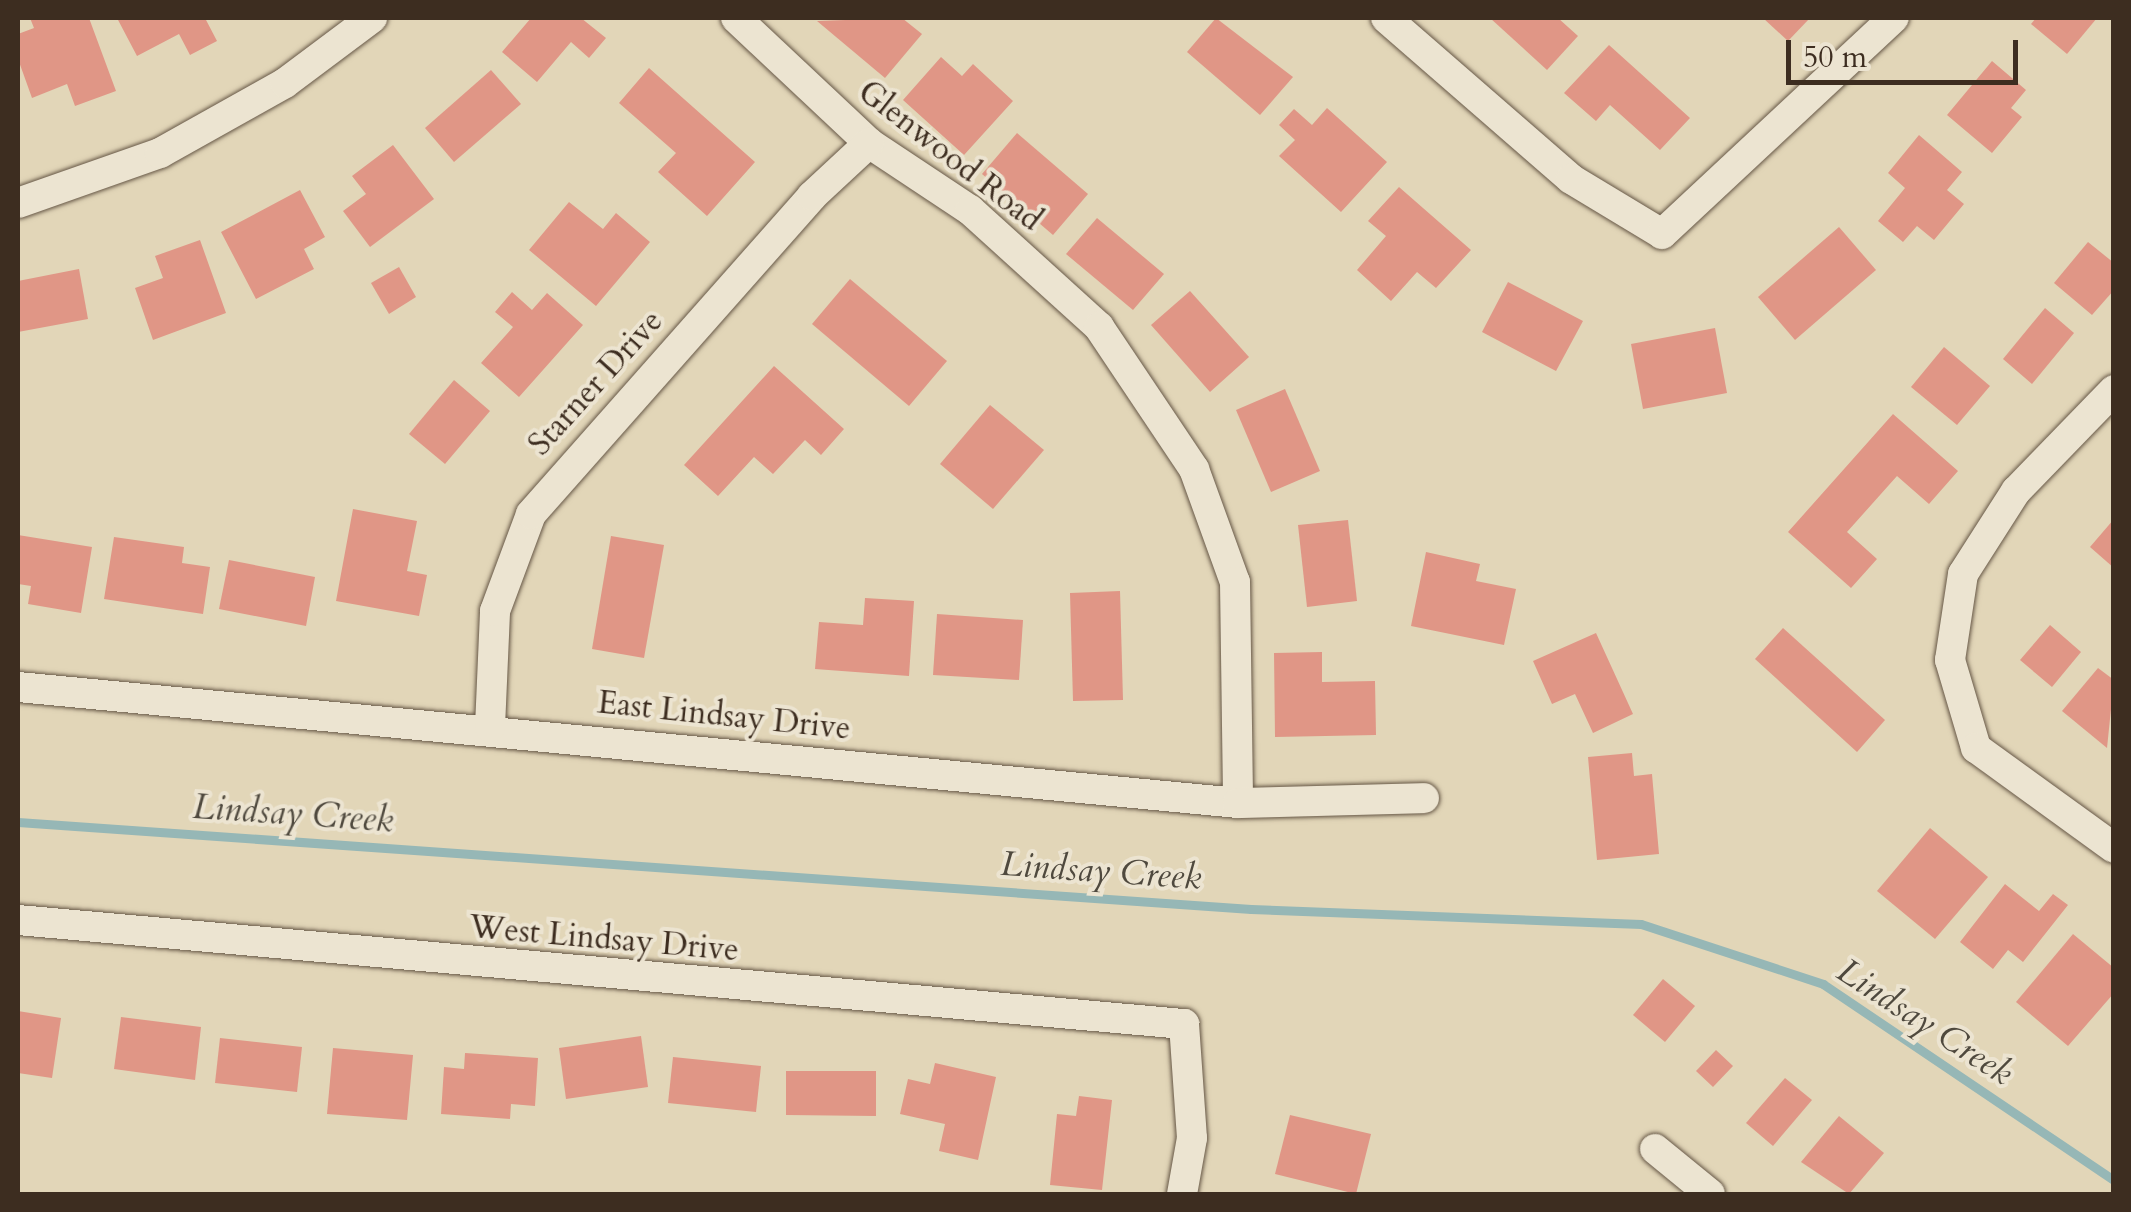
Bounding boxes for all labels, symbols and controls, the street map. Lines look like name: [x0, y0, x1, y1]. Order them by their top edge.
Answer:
scale bar: [1791, 20, 2024, 82]
text: 50 m: [1803, 37, 1867, 78]
street label: Glenwood Road: [851, 72, 1049, 240]
street label: Starner Drive: [521, 303, 671, 463]
street label: East Lindsay Drive: [596, 684, 852, 748]
water label: Lindsay Creek: [191, 786, 395, 842]
water label: Lindsay Creek: [999, 843, 1203, 899]
street label: West Lindsay Drive: [468, 908, 740, 970]
water label: Lindsay Creek: [1829, 950, 2021, 1094]

